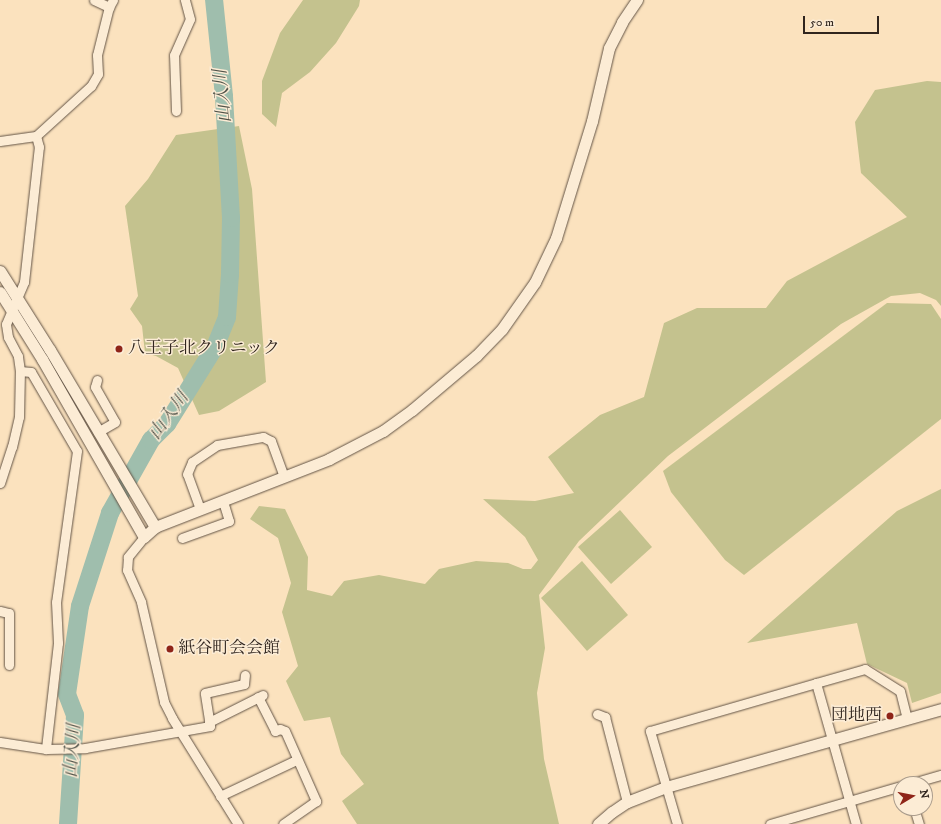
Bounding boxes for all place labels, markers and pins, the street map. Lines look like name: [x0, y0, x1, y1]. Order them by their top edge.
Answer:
place label: 八王子北クリニック: [128, 339, 281, 359]
marker: 八王子北クリニック: [113, 343, 125, 355]
place label: 紙谷町会会館: [178, 639, 280, 659]
marker: 紙谷町会会館: [165, 644, 175, 654]
place label: 団地西: [831, 706, 882, 726]
marker: 団地西: [885, 711, 895, 721]

